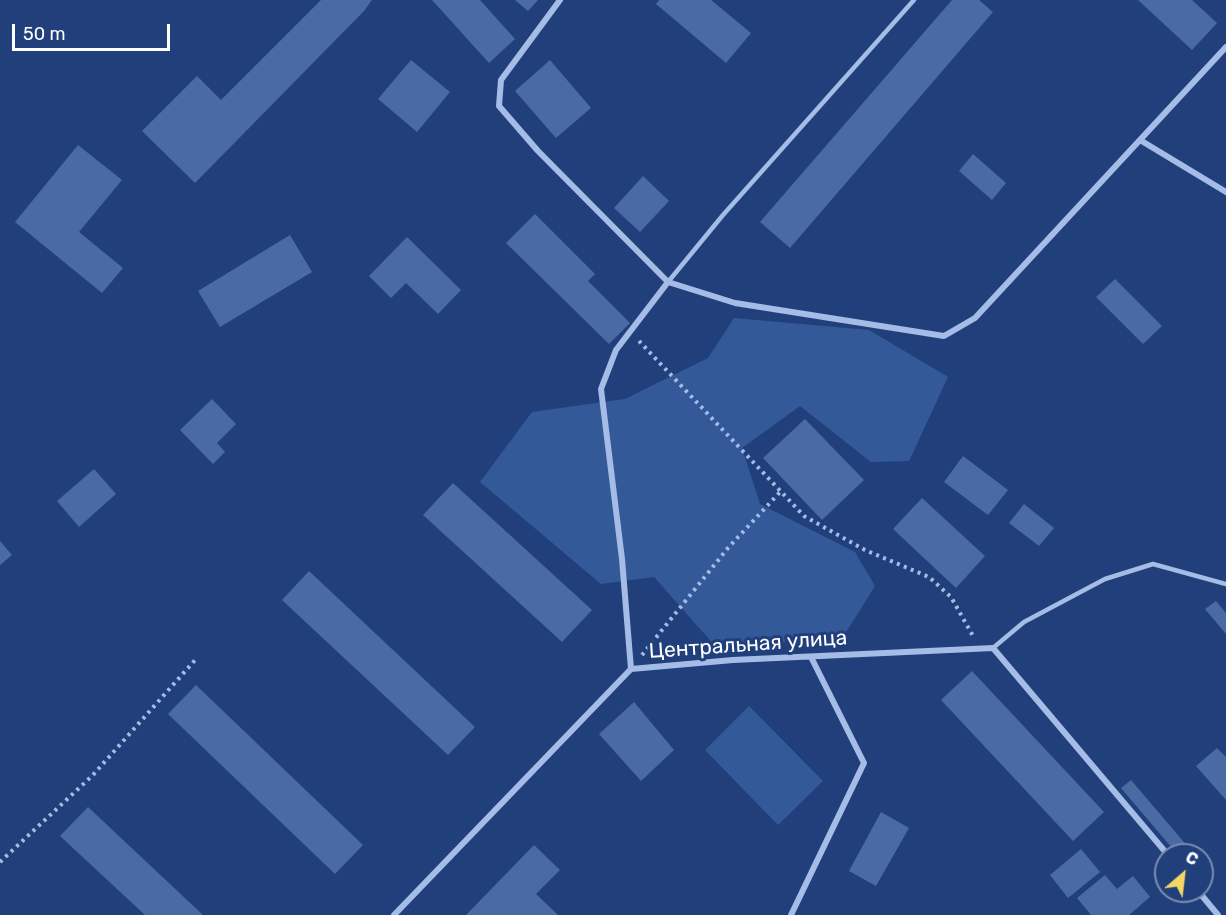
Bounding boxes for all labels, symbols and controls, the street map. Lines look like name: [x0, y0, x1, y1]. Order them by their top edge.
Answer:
scale bar: [15, 12, 172, 50]
text: 50 m: [23, 23, 66, 45]
street label: Центральная улица: [648, 625, 848, 665]
north arrow: [1154, 843, 1214, 903]
text: С: [1182, 847, 1201, 869]

